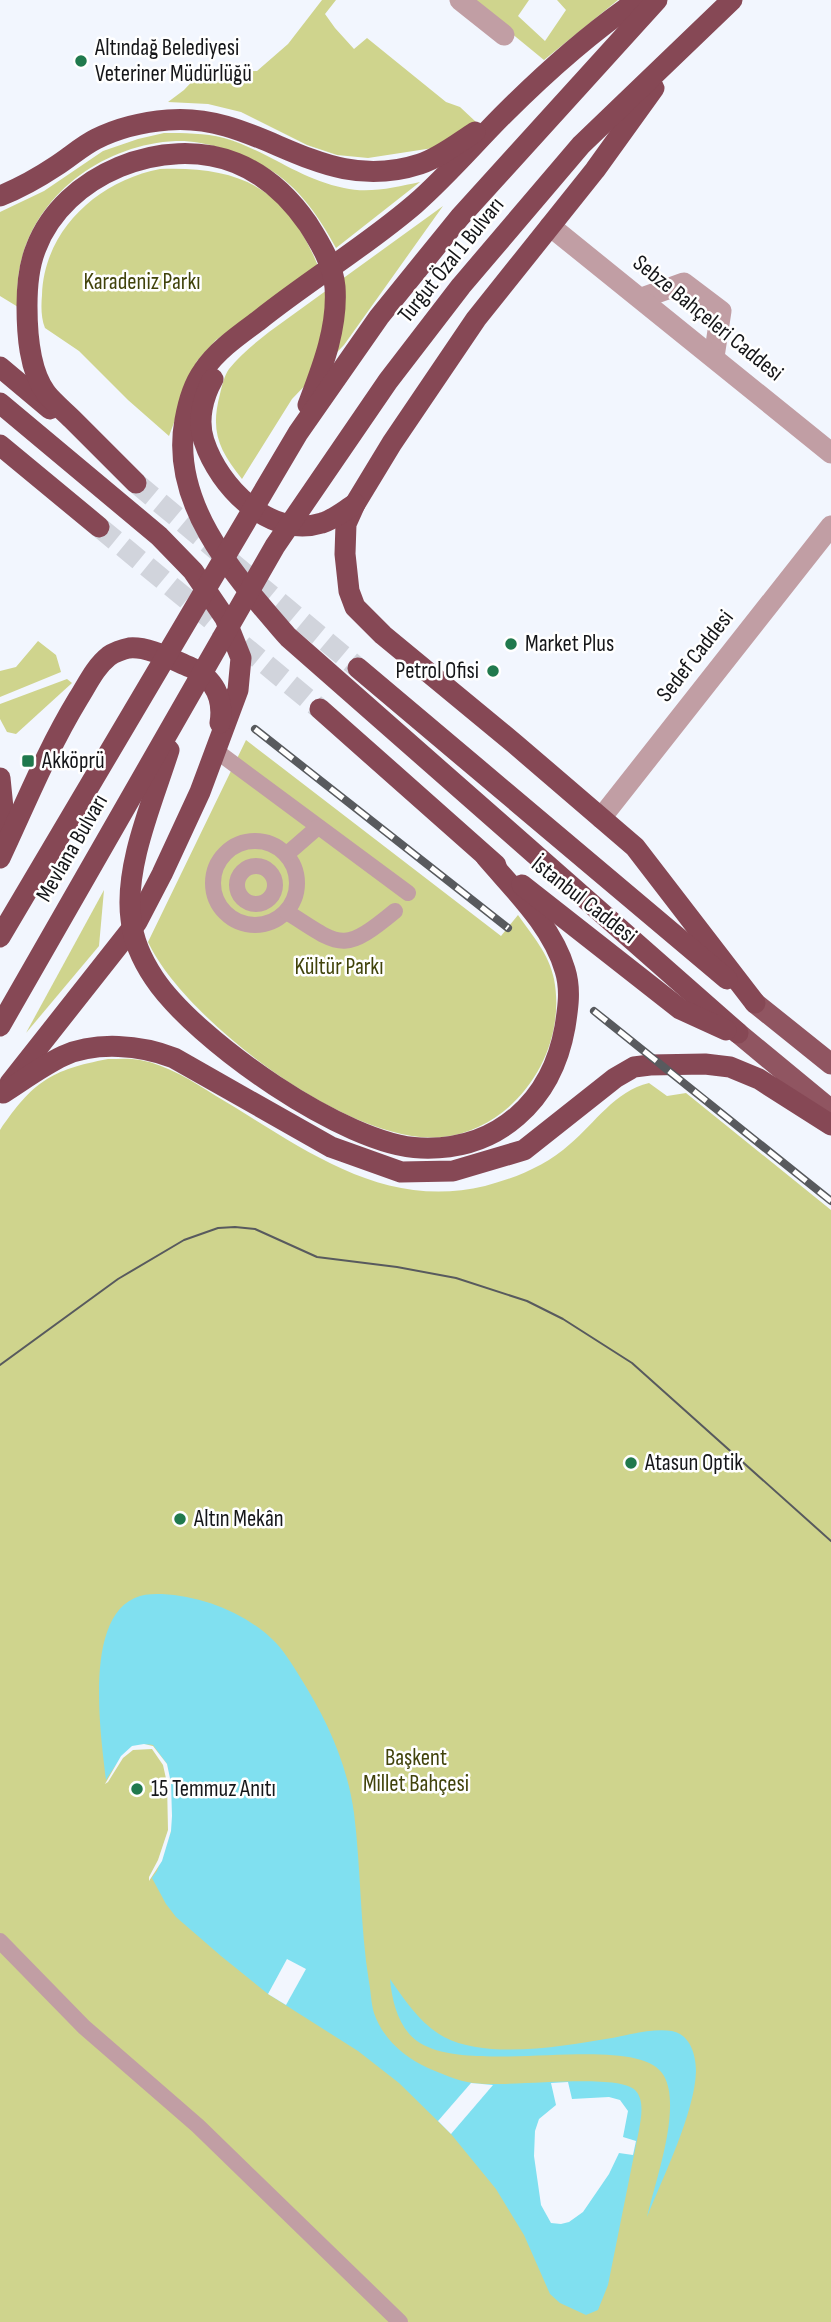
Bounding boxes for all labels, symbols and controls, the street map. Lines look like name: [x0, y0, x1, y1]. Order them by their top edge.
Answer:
place label: Altındağ Belediyesi Veteriner Müdürlüğü: [94, 34, 252, 88]
marker: Altındağ Belediyesi Veteriner Müdürlüğü: [73, 53, 89, 69]
street label: Turgut Özal 1 Bulvarı: [392, 192, 510, 328]
street label: Sebze Bahçeleri Caddesi: [627, 249, 789, 387]
park label: Karadeniz Parkı: [83, 268, 201, 296]
street label: Sedef Caddesi: [650, 605, 740, 707]
place label: Market Plus: [525, 630, 614, 658]
marker: Market Plus: [503, 636, 519, 652]
place label: Petrol Ofisi: [395, 657, 479, 685]
marker: Petrol Ofisi: [485, 663, 501, 679]
place label: Akköprü: [41, 747, 105, 775]
marker: Akköprü: [20, 753, 36, 769]
street label: Mevlana Bulvarı: [30, 789, 114, 907]
street label: İstanbul Caddesi: [526, 850, 642, 950]
park label: Kültür Parkı: [295, 953, 383, 981]
place label: Atasun Optik: [644, 1449, 743, 1477]
marker: Atasun Optik: [623, 1455, 639, 1471]
place label: Altın Mekân: [193, 1505, 284, 1533]
marker: Altın Mekân: [172, 1511, 188, 1527]
park label: Başkent Millet Bahçesi: [363, 1744, 469, 1798]
place label: 15 Temmuz Anıtı: [151, 1775, 276, 1803]
marker: 15 Temmuz Anıtı: [129, 1781, 145, 1797]

